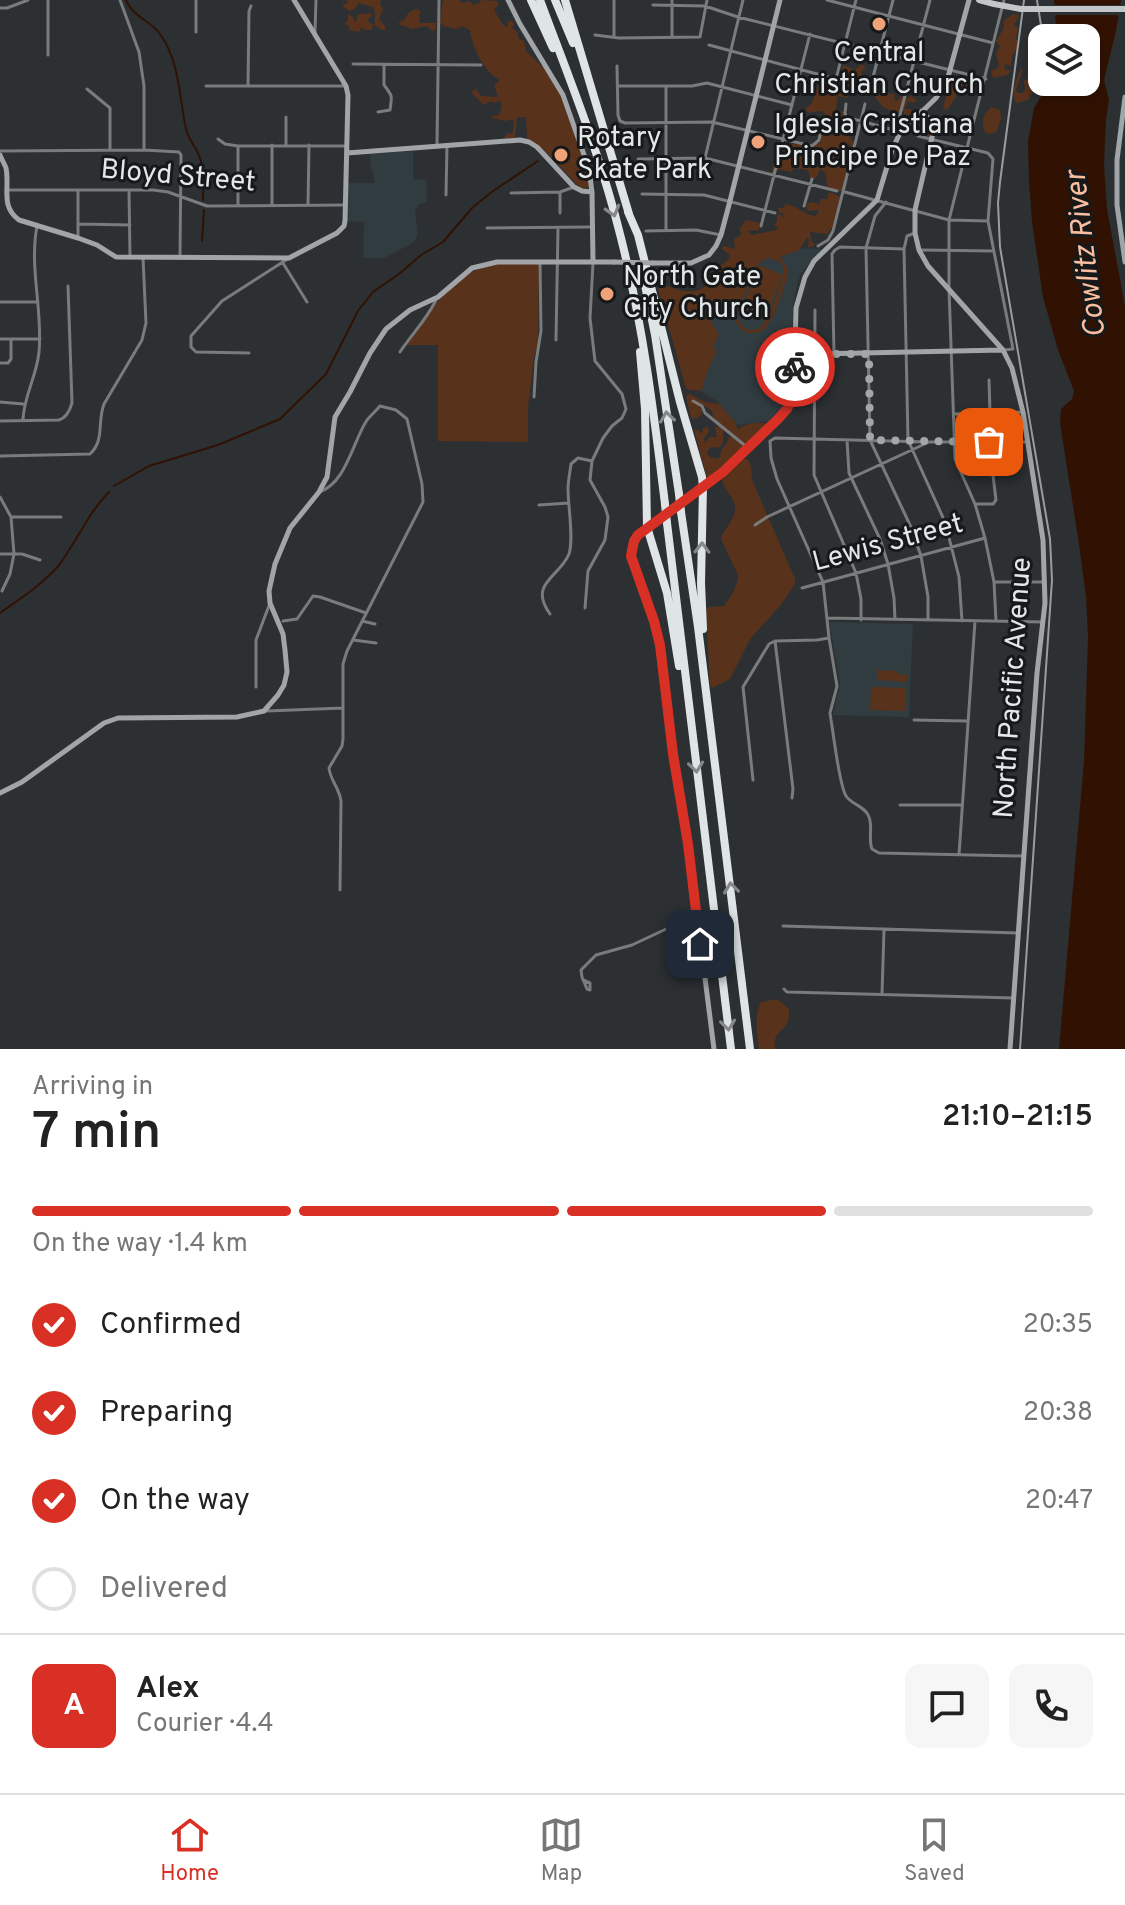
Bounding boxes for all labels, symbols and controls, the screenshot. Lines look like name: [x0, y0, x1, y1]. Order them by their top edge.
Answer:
marker: Central Christian Church: [870, 15, 888, 33]
map controls: [1028, 24, 1100, 96]
button: layers: [1028, 24, 1100, 96]
place label: Central Christian Church: [774, 36, 984, 104]
place label: Iglesia Cristiana Principe De Paz: [774, 108, 973, 176]
place label: Rotary Skate Park: [577, 121, 712, 189]
marker: Iglesia Cristiana Principe De Paz: [749, 133, 767, 151]
marker: Rotary Skate Park: [552, 146, 570, 164]
street label: Bloyd Street: [99, 152, 257, 202]
water label: Cowlitz River: [1058, 166, 1116, 340]
one-way arrow: [604, 204, 621, 218]
place label: North Gate City Church: [623, 260, 770, 328]
marker: North Gate City Church: [598, 285, 616, 303]
courier: [755, 327, 835, 407]
icon: bike: [773, 345, 817, 389]
pin: [955, 408, 1023, 476]
one-way arrow: [659, 410, 676, 424]
icon: bag: [967, 420, 1011, 464]
street label: Lewis Street: [809, 507, 967, 581]
one-way arrow: [693, 541, 710, 554]
street label: North Pacific Avenue: [987, 556, 1041, 820]
one-way arrow: [687, 761, 704, 774]
one-way arrow: [722, 881, 739, 894]
pin: [666, 910, 734, 978]
icon: home: [678, 922, 722, 966]
one-way arrow: [719, 1019, 736, 1032]
text: Arriving in: [32, 1071, 153, 1104]
text: 21:10–21:15: [942, 1099, 1093, 1136]
text: 7 min: [32, 1101, 161, 1167]
text: On the way · 1.4 km: [32, 1228, 248, 1261]
icon: check: [32, 1303, 76, 1347]
text: Confirmed: [100, 1307, 242, 1344]
text: 20:35: [1023, 1309, 1093, 1342]
icon: check: [32, 1391, 76, 1435]
text: Preparing: [100, 1395, 233, 1432]
text: 20:38: [1023, 1397, 1093, 1430]
icon: check: [32, 1479, 76, 1523]
text: On the way: [100, 1483, 250, 1520]
text: 20:47: [1025, 1485, 1093, 1518]
text: Delivered: [100, 1571, 228, 1608]
button: chat: [905, 1664, 989, 1748]
button: phone: [1009, 1664, 1093, 1748]
text: Alex: [136, 1671, 200, 1708]
text: A: [63, 1688, 85, 1725]
text: Courier · 4.4: [136, 1708, 274, 1741]
tab: Home: [160, 1813, 219, 1888]
tab: Map: [539, 1813, 583, 1888]
tab: Saved: [904, 1813, 965, 1888]

